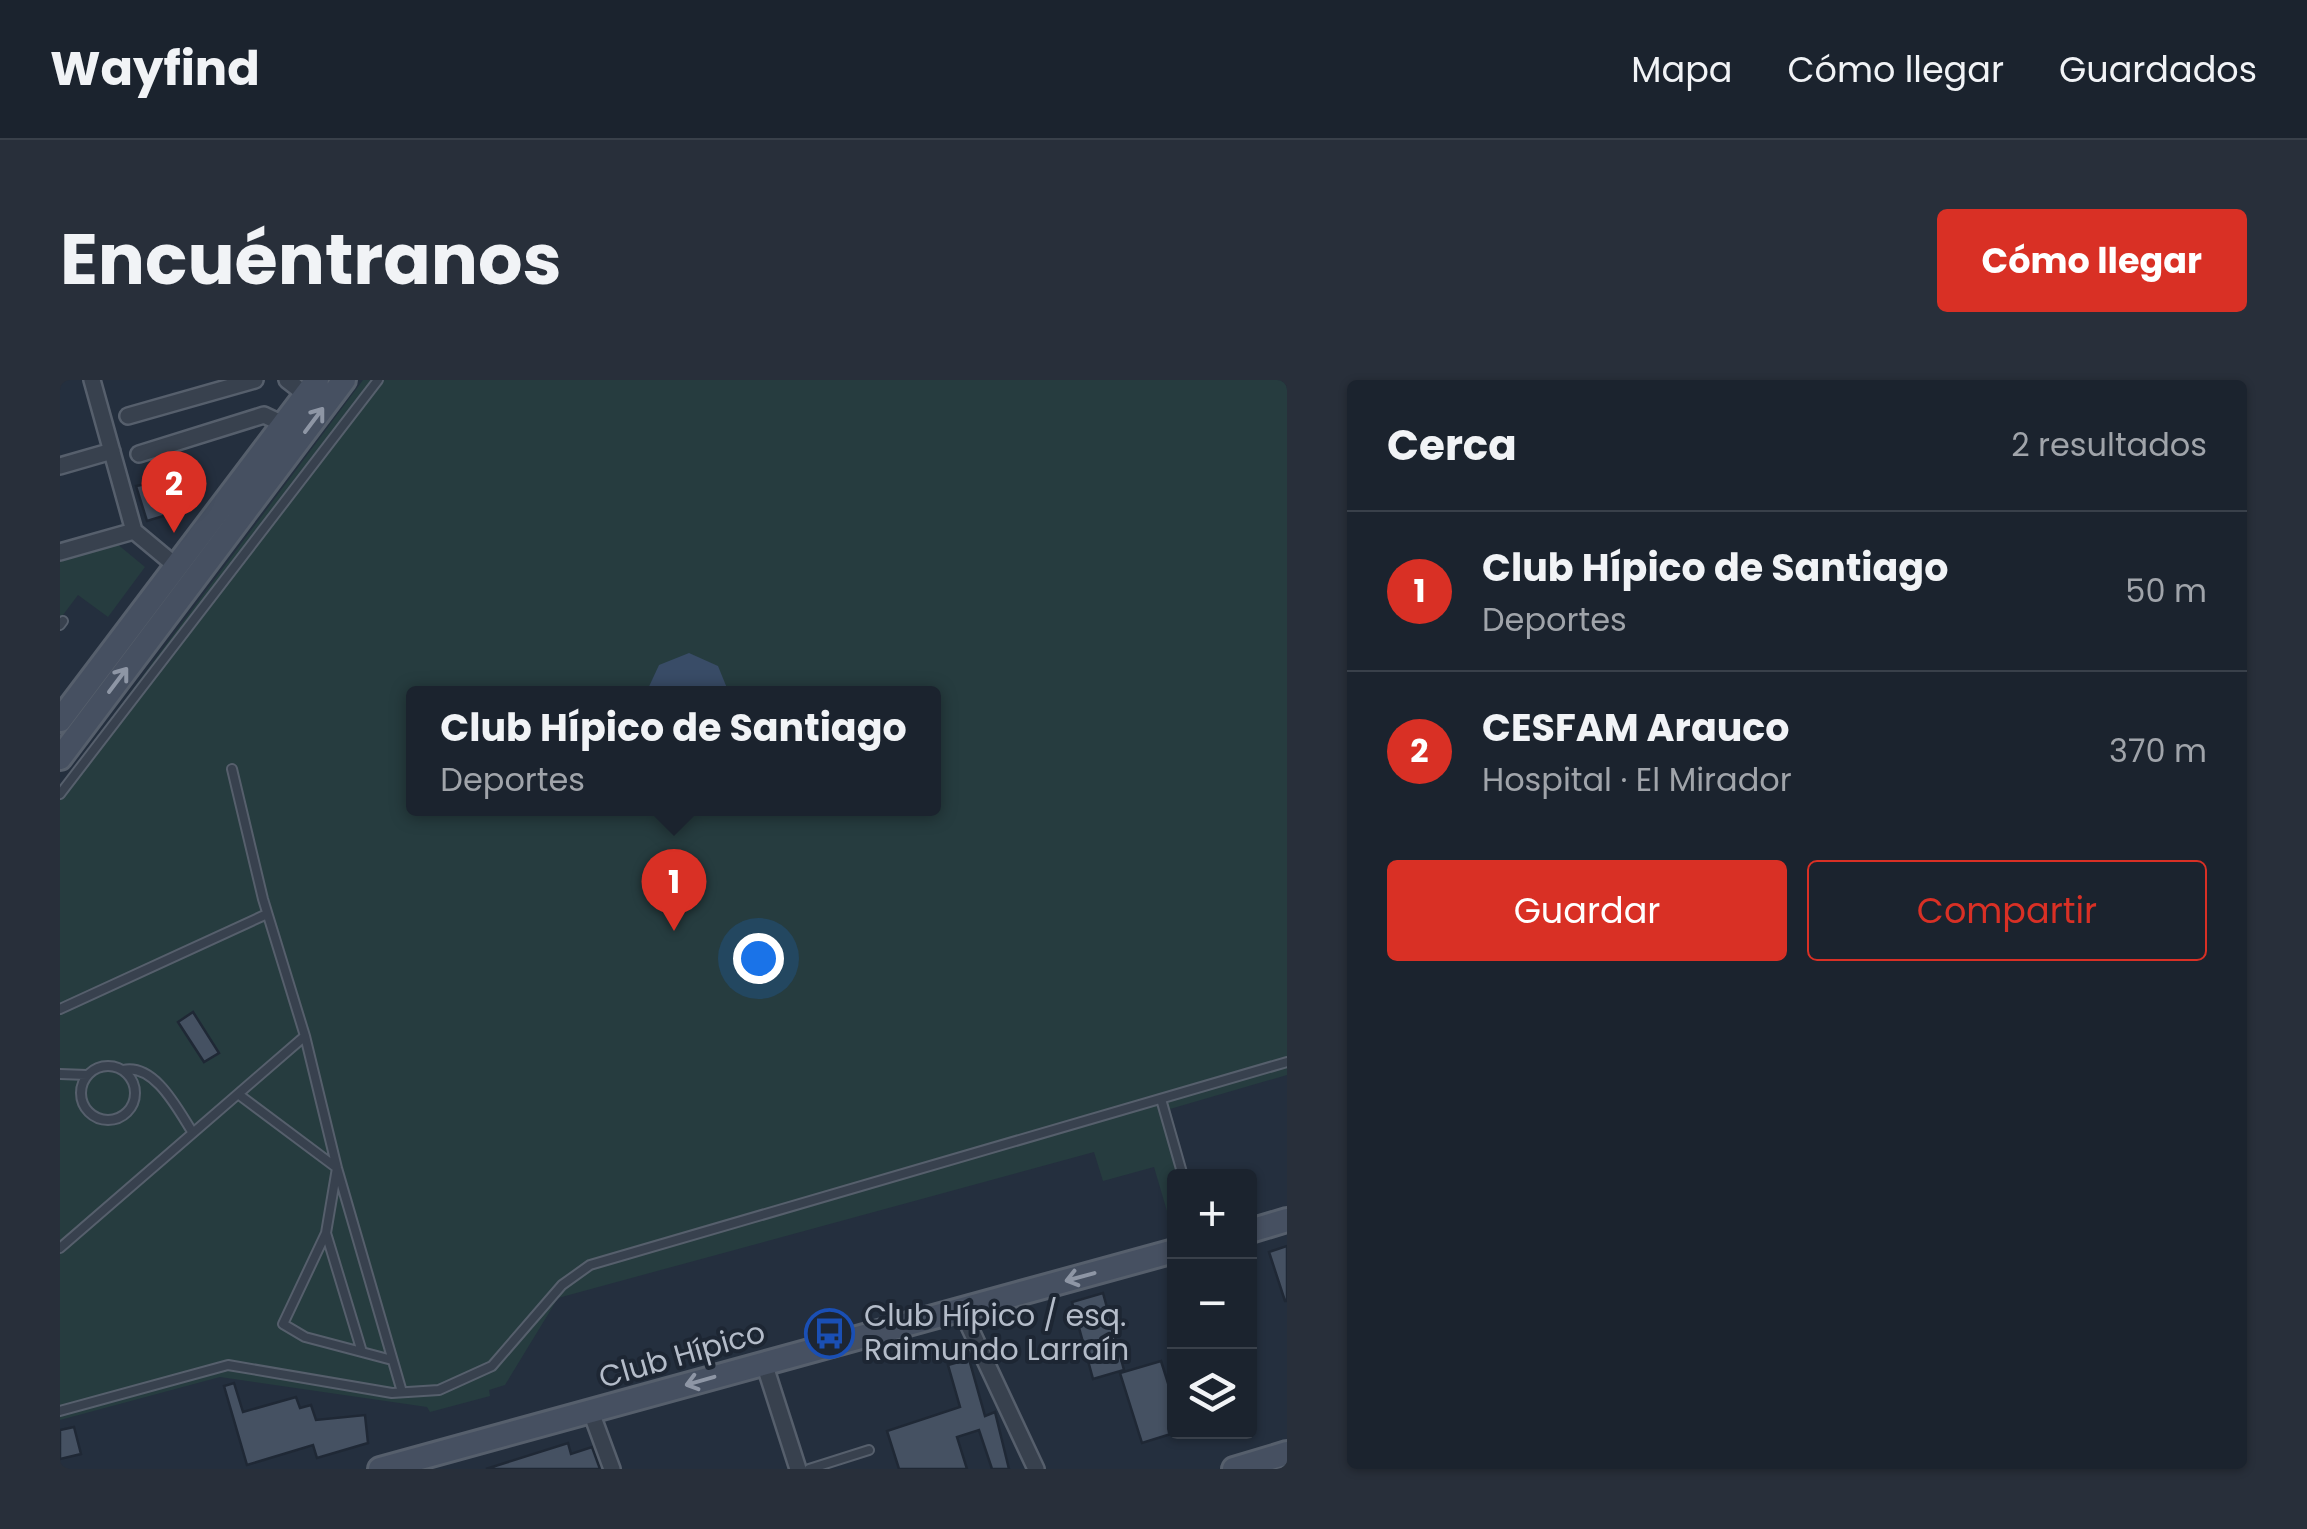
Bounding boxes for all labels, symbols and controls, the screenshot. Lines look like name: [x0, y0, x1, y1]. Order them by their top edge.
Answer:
text: Wayfind: [50, 35, 260, 102]
text: Mapa: [1631, 45, 1732, 94]
text: Cómo llegar: [1787, 45, 2004, 94]
text: Guardados: [2059, 45, 2257, 94]
button: Cómo llegar: [1937, 209, 2247, 312]
text: Encuéntranos: [60, 210, 562, 309]
one-way arrow: [303, 407, 324, 434]
text: Cerca: [1387, 416, 1517, 475]
text: 2 resultados: [2011, 422, 2207, 467]
pin: 2: [142, 450, 206, 533]
text: Club Hípico de Santiago: [1482, 541, 1948, 594]
text: 1: [1413, 568, 1426, 613]
text: 50 m: [2125, 568, 2207, 613]
text: Deportes: [1482, 597, 1627, 642]
one-way arrow: [108, 667, 129, 694]
popup: [406, 686, 941, 816]
text: Club Hípico de Santiago: [440, 701, 907, 754]
text: CESFAM Arauco: [1482, 701, 1790, 754]
text: 2: [1410, 728, 1429, 773]
text: 370 m: [2109, 728, 2207, 773]
text: Deportes: [440, 757, 585, 802]
text: Hospital · El Mirador: [1482, 757, 1792, 802]
pin: 1: [642, 848, 706, 931]
button: Guardar: [1387, 860, 1787, 961]
button: Compartir: [1807, 860, 2207, 961]
your location: [733, 933, 784, 984]
map controls: [1167, 1169, 1257, 1439]
button: +: [1167, 1169, 1257, 1259]
button: −: [1167, 1259, 1257, 1349]
one-way arrow: [1065, 1268, 1097, 1287]
place label: Club Hípico / esq. Raimundo Larraín: [864, 1294, 1129, 1371]
bus stop icon: Club Hípico / esq. Raimundo Larraín: [803, 1307, 855, 1359]
street label: Club Hípico: [594, 1310, 770, 1399]
button: layers: [1167, 1349, 1257, 1439]
one-way arrow: [684, 1373, 716, 1392]

